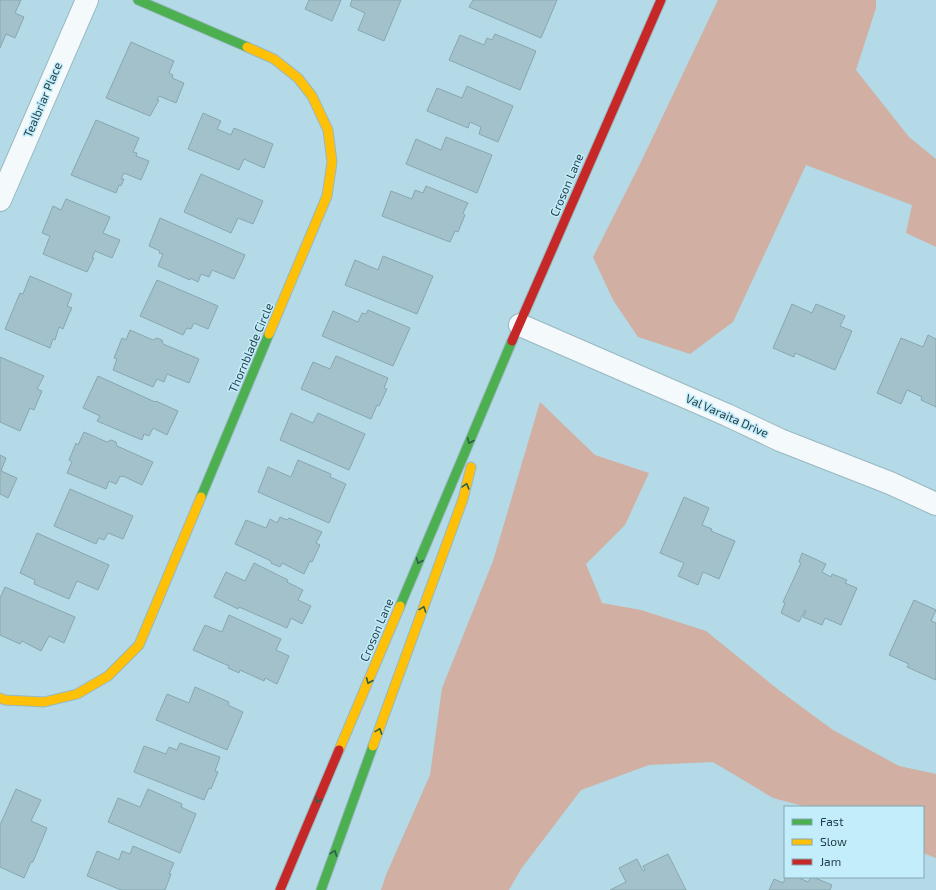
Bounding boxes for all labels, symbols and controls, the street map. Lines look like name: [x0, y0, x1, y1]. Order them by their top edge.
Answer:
street label: Tealbriar Place: [20, 60, 64, 139]
street label: Croson Lane: [547, 151, 586, 218]
street label: Thornblade Circle: [225, 301, 275, 394]
street label: Val Varaita Drive: [684, 390, 771, 440]
one-way arrow: [467, 437, 475, 445]
one-way arrow: [461, 483, 470, 490]
one-way arrow: [416, 557, 424, 564]
street label: Croson Lane: [357, 596, 396, 663]
one-way arrow: [418, 605, 426, 612]
one-way arrow: [365, 677, 373, 684]
one-way arrow: [374, 728, 382, 735]
one-way arrow: [315, 796, 323, 804]
legend: [784, 806, 924, 878]
text: Fast: [820, 814, 844, 828]
text: Slow: [820, 834, 847, 848]
one-way arrow: [330, 850, 338, 857]
text: Jam: [820, 854, 841, 868]

